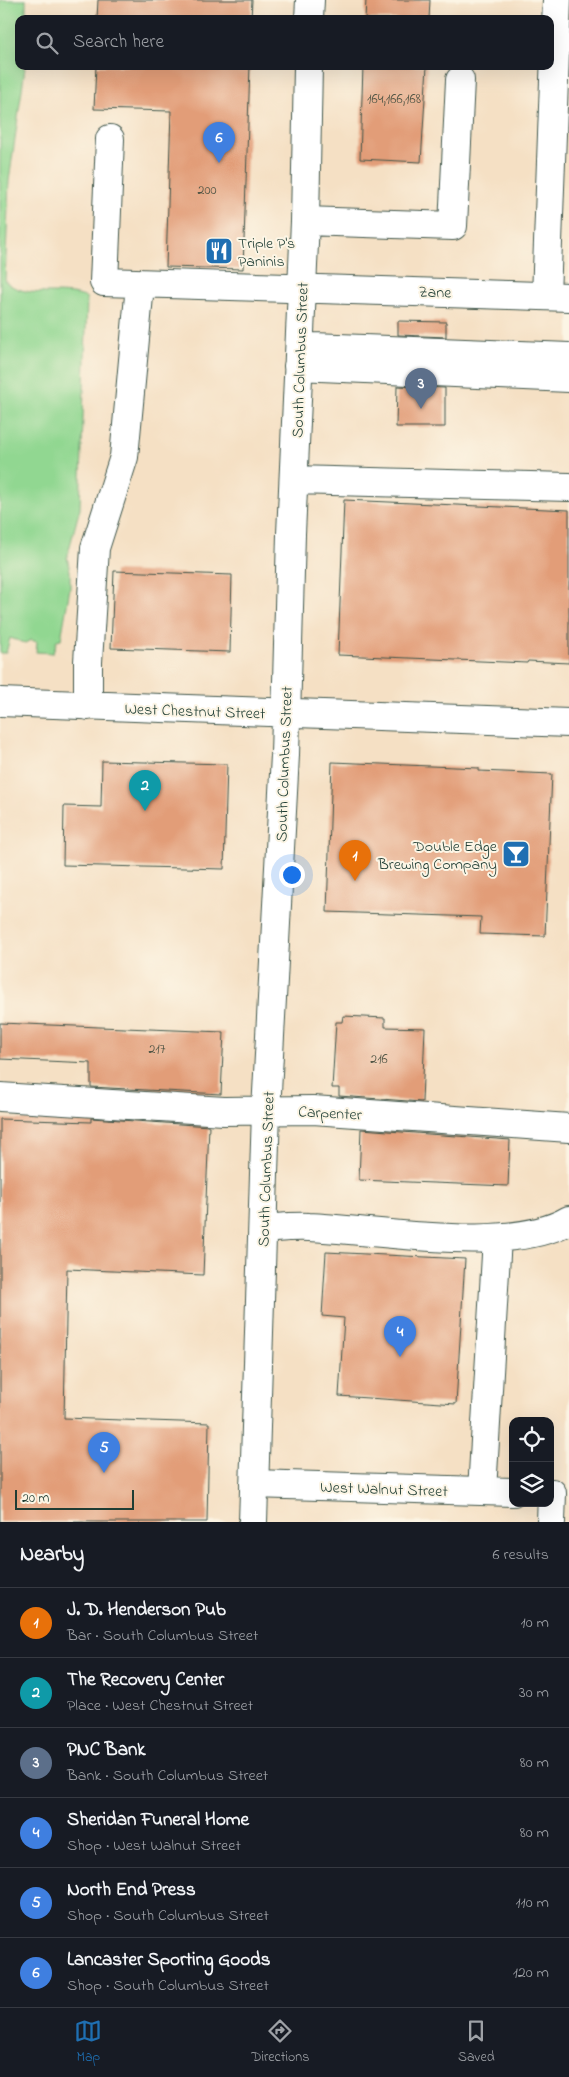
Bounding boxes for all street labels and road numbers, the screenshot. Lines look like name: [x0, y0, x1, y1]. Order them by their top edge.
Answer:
street label: Zane: [418, 280, 453, 306]
street label: South Columbus Street: [286, 281, 316, 438]
street label: South Columbus Street: [270, 685, 300, 842]
street label: West Chestnut Street: [124, 698, 266, 726]
street label: South Columbus Street: [252, 1090, 282, 1247]
street label: Carpenter: [297, 1100, 362, 1128]
street label: West Walnut Street: [320, 1476, 449, 1504]

